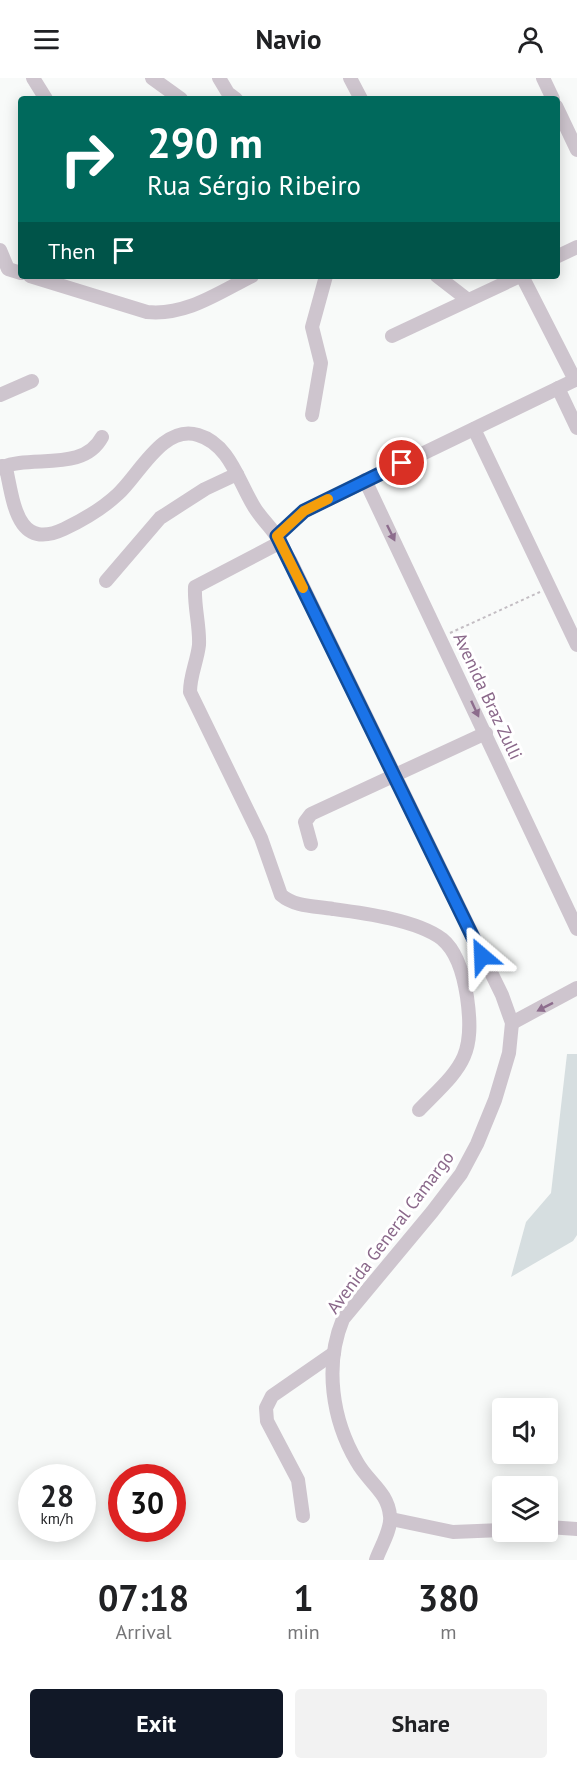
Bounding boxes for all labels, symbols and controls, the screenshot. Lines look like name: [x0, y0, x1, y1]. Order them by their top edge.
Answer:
text: Navio: [256, 22, 321, 56]
icon: menu: [30, 23, 63, 56]
icon: person: [514, 23, 547, 56]
text: 290 m: [147, 115, 263, 170]
icon: right: [48, 120, 126, 198]
text: Rua Sérgio Ribeiro: [147, 168, 361, 202]
icon: arrive: [107, 234, 140, 267]
text: Then: [48, 237, 95, 265]
pin: [376, 437, 427, 488]
icon: arrive: [385, 446, 418, 479]
one-way arrow: [385, 524, 395, 542]
street label: Avenida Braz Zulli: [449, 629, 527, 763]
one-way arrow: [470, 700, 479, 717]
position arrow: [450, 924, 514, 988]
one-way arrow: [536, 1002, 553, 1012]
street label: Avenida General Camargo: [321, 1146, 459, 1318]
map controls: [492, 1398, 558, 1542]
button: sound: [492, 1398, 558, 1464]
speed limit sign: 30: [108, 1464, 186, 1542]
text: 28: [40, 1476, 74, 1515]
button: layers: [492, 1476, 558, 1542]
text: km/h: [41, 1509, 73, 1528]
text: 07:18: [98, 1574, 189, 1621]
text: 1: [293, 1574, 314, 1621]
text: 380: [418, 1574, 479, 1621]
text: Arrival: [116, 1619, 172, 1645]
text: min: [287, 1619, 320, 1645]
text: m: [440, 1619, 457, 1645]
button: Exit: [30, 1689, 283, 1758]
button: Share: [295, 1689, 547, 1758]

